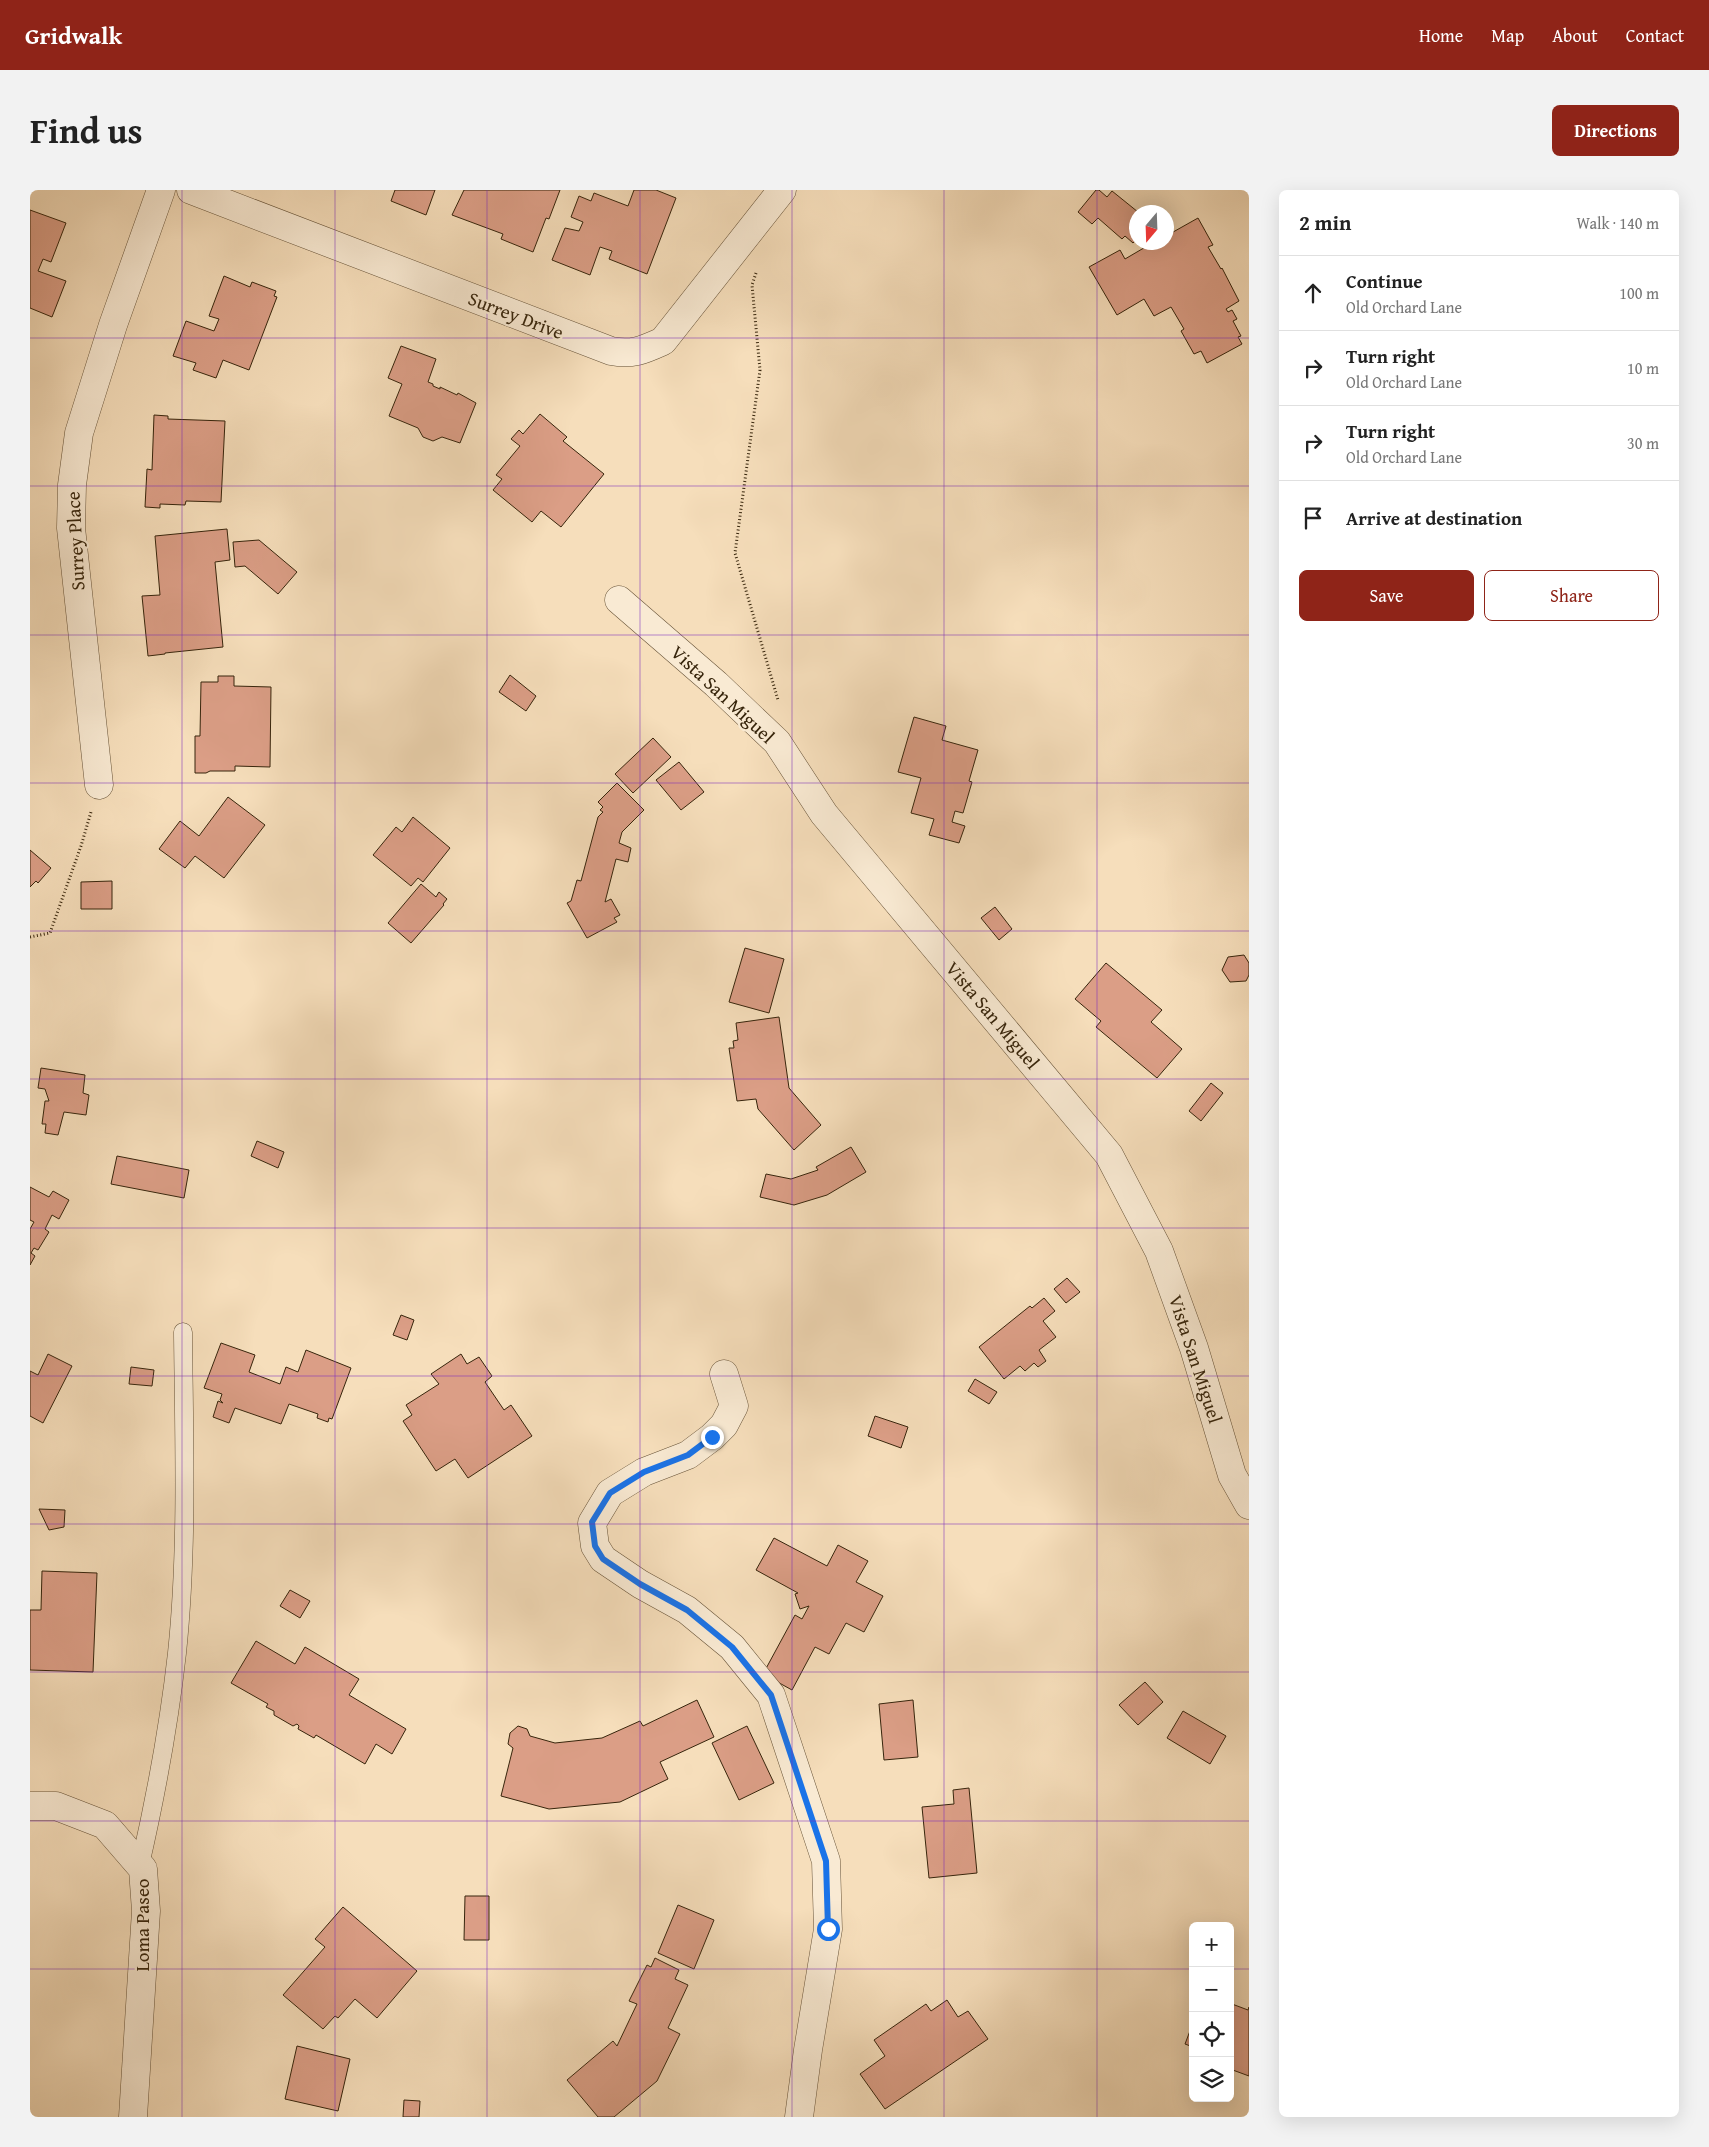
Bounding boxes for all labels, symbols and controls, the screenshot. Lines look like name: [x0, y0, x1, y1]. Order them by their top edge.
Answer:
text: Gridwalk: [25, 18, 122, 53]
text: Home: [1419, 22, 1463, 49]
text: Map: [1491, 22, 1524, 49]
text: About: [1552, 22, 1598, 49]
text: Contact: [1626, 22, 1684, 49]
text: Find us: [30, 105, 143, 156]
button: Directions: [1552, 105, 1679, 156]
north arrow: [1129, 205, 1174, 250]
text: 2 min: [1299, 207, 1351, 238]
text: Walk · 140 m: [1576, 211, 1659, 235]
text: Continue: [1346, 267, 1423, 295]
icon: ahead: [1299, 279, 1327, 307]
text: 100 m: [1619, 281, 1659, 305]
street label: Surrey Drive: [464, 284, 568, 346]
text: Old Orchard Lane: [1346, 295, 1462, 319]
text: Turn right: [1346, 342, 1435, 370]
icon: right: [1299, 354, 1327, 382]
text: 10 m: [1627, 356, 1659, 380]
text: Old Orchard Lane: [1346, 370, 1462, 394]
text: Turn right: [1346, 417, 1435, 445]
icon: right: [1299, 429, 1327, 457]
text: 30 m: [1627, 431, 1659, 455]
text: Old Orchard Lane: [1346, 445, 1462, 469]
street label: Surrey Place: [58, 491, 92, 591]
icon: arrive: [1299, 504, 1327, 532]
text: Arrive at destination: [1346, 504, 1522, 532]
button: Save: [1299, 570, 1474, 621]
button: Share: [1484, 570, 1659, 621]
street label: Vista San Miguel: [665, 638, 781, 750]
street label: Vista San Miguel: [939, 955, 1047, 1075]
street label: Vista San Miguel: [1162, 1291, 1230, 1427]
route end: [701, 1426, 724, 1449]
street label: Loma Paseo: [128, 1879, 156, 1972]
route start: [817, 1918, 840, 1941]
map controls: [1189, 1922, 1234, 2102]
button: +: [1189, 1922, 1234, 1967]
button: −: [1189, 1967, 1234, 2012]
button: locate: [1189, 2012, 1234, 2057]
button: layers: [1189, 2057, 1234, 2102]

